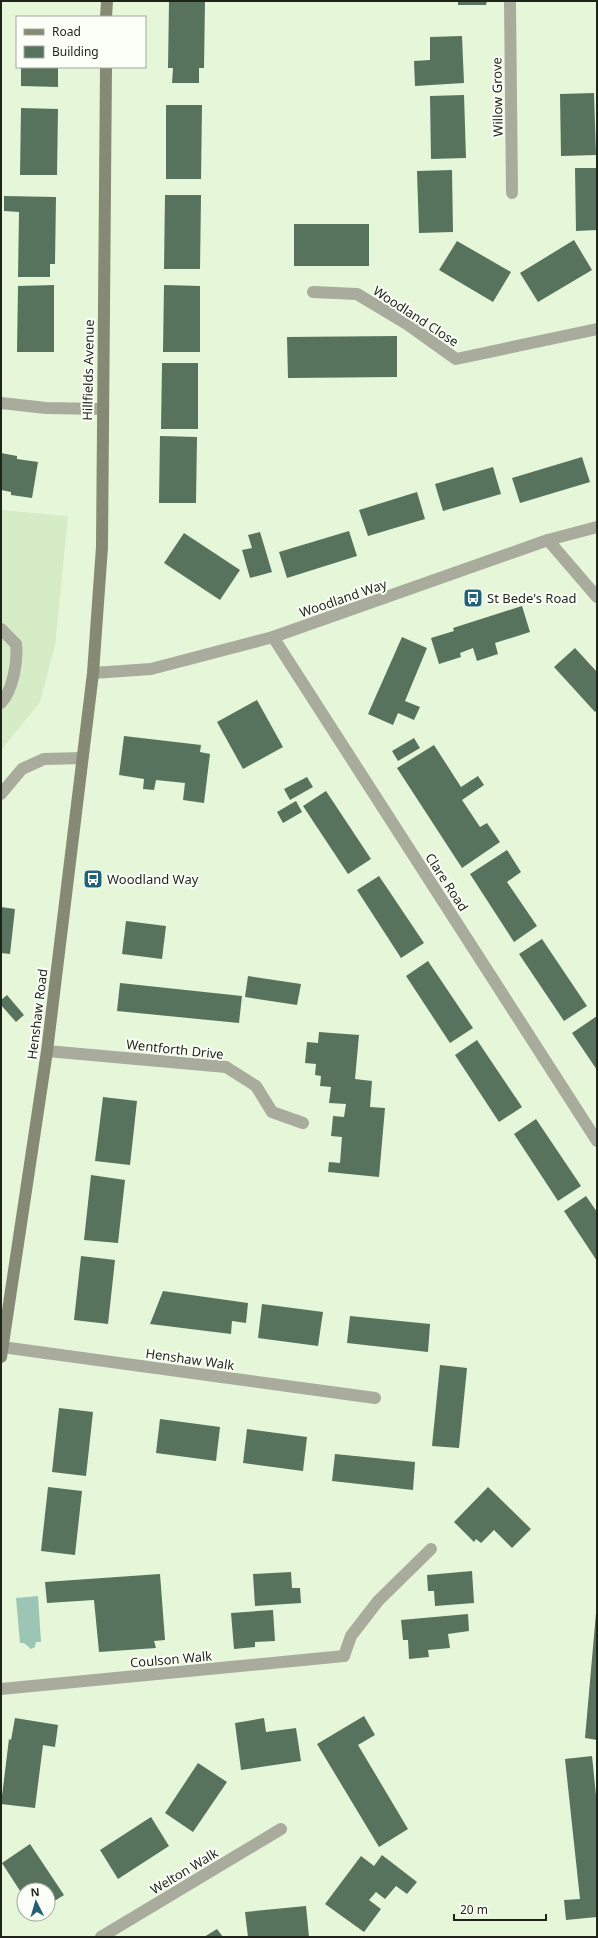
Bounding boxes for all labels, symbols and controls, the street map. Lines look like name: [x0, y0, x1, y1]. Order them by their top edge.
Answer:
legend: [16, 16, 146, 68]
text: Road: [52, 23, 81, 40]
text: Building: [52, 43, 99, 60]
street label: Willow Grove: [487, 57, 507, 137]
street label: Woodland Close: [370, 282, 462, 350]
street label: Hillfields Avenue: [78, 319, 98, 421]
street label: Woodland Way: [297, 574, 389, 621]
bus stop icon: St Bede's Road: [462, 587, 484, 609]
place label: St Bede's Road: [487, 589, 577, 607]
street label: Clare Road: [421, 849, 473, 915]
bus stop icon: Woodland Way: [82, 868, 104, 890]
place label: Woodland Way: [107, 870, 199, 888]
street label: Henshaw Road: [22, 968, 52, 1060]
street label: Wentforth Drive: [125, 1035, 225, 1063]
street label: Henshaw Walk: [144, 1344, 236, 1374]
street label: Coulson Walk: [129, 1646, 213, 1672]
street label: Welton Walk: [147, 1844, 221, 1898]
north arrow: [16, 1882, 56, 1922]
text: N: [30, 1884, 40, 1899]
scale bar: [454, 1896, 546, 1922]
text: 20 m: [460, 1901, 488, 1918]

